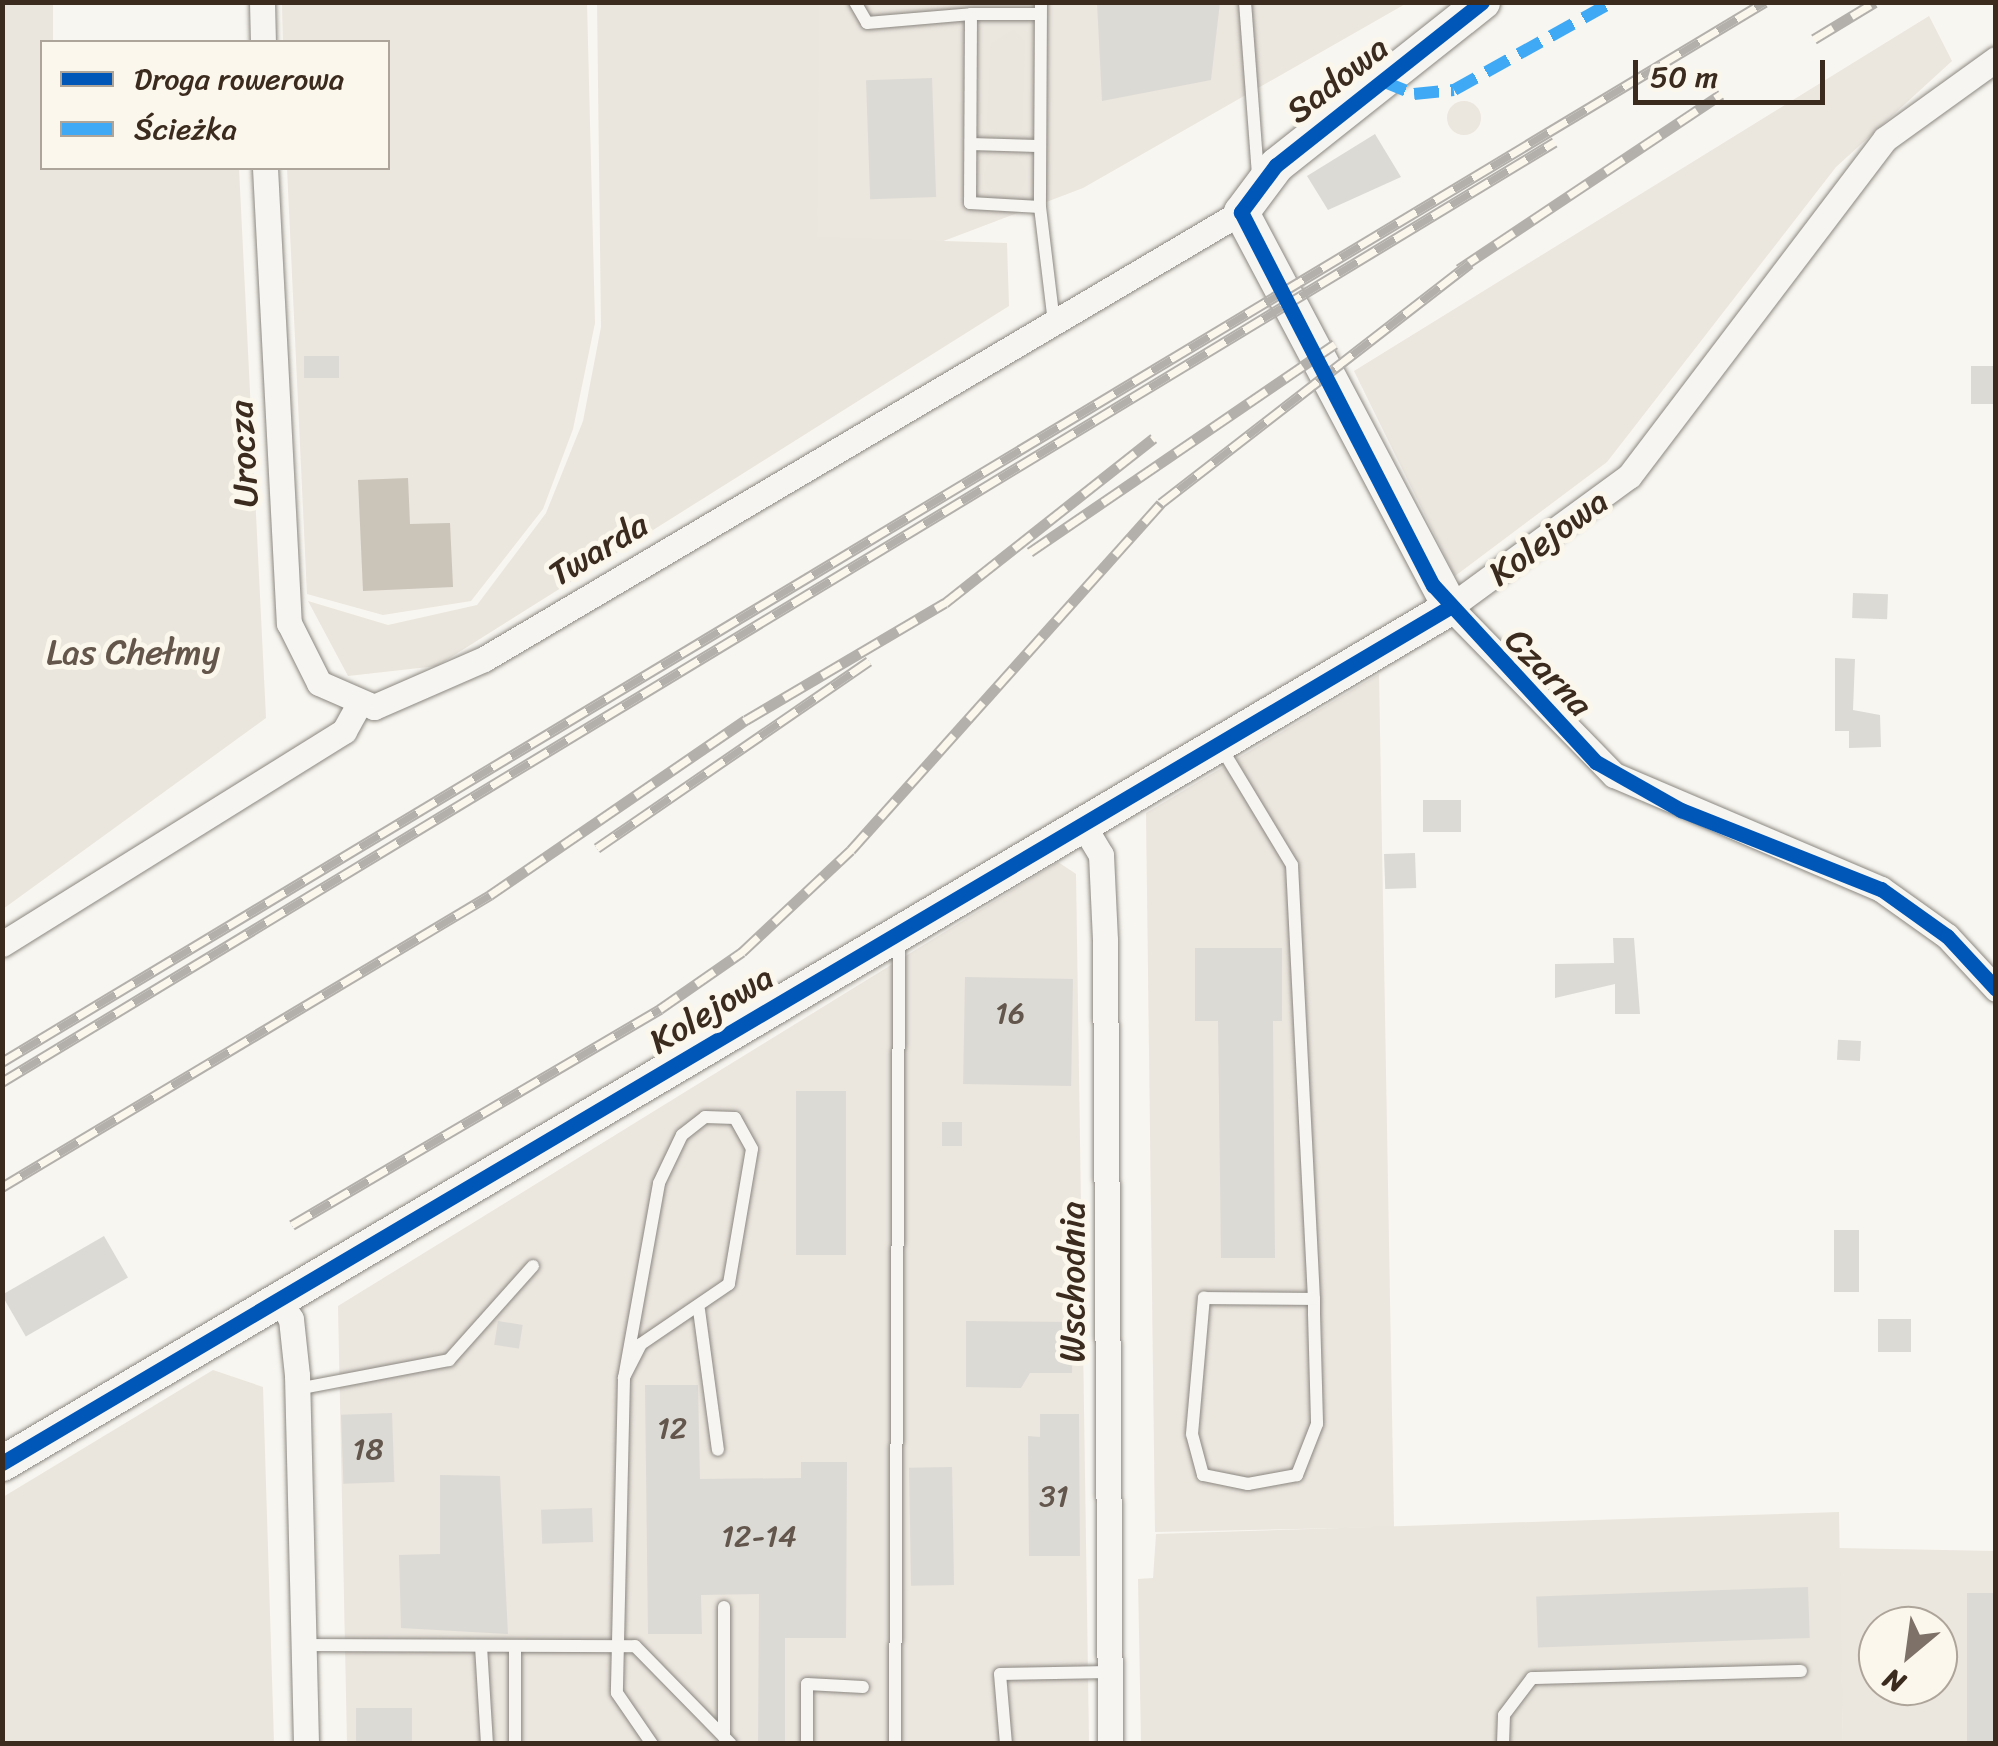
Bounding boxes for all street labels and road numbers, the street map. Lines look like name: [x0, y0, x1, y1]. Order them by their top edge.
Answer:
street label: Sadowa: [1278, 26, 1396, 132]
street label: Urocza: [219, 399, 267, 509]
street label: Kolejowa: [1480, 480, 1616, 594]
street label: Twarda: [541, 503, 655, 595]
street label: Czarna: [1497, 619, 1601, 725]
street label: Kolejowa: [641, 956, 781, 1062]
street label: Wschodnia: [1051, 1201, 1093, 1363]

